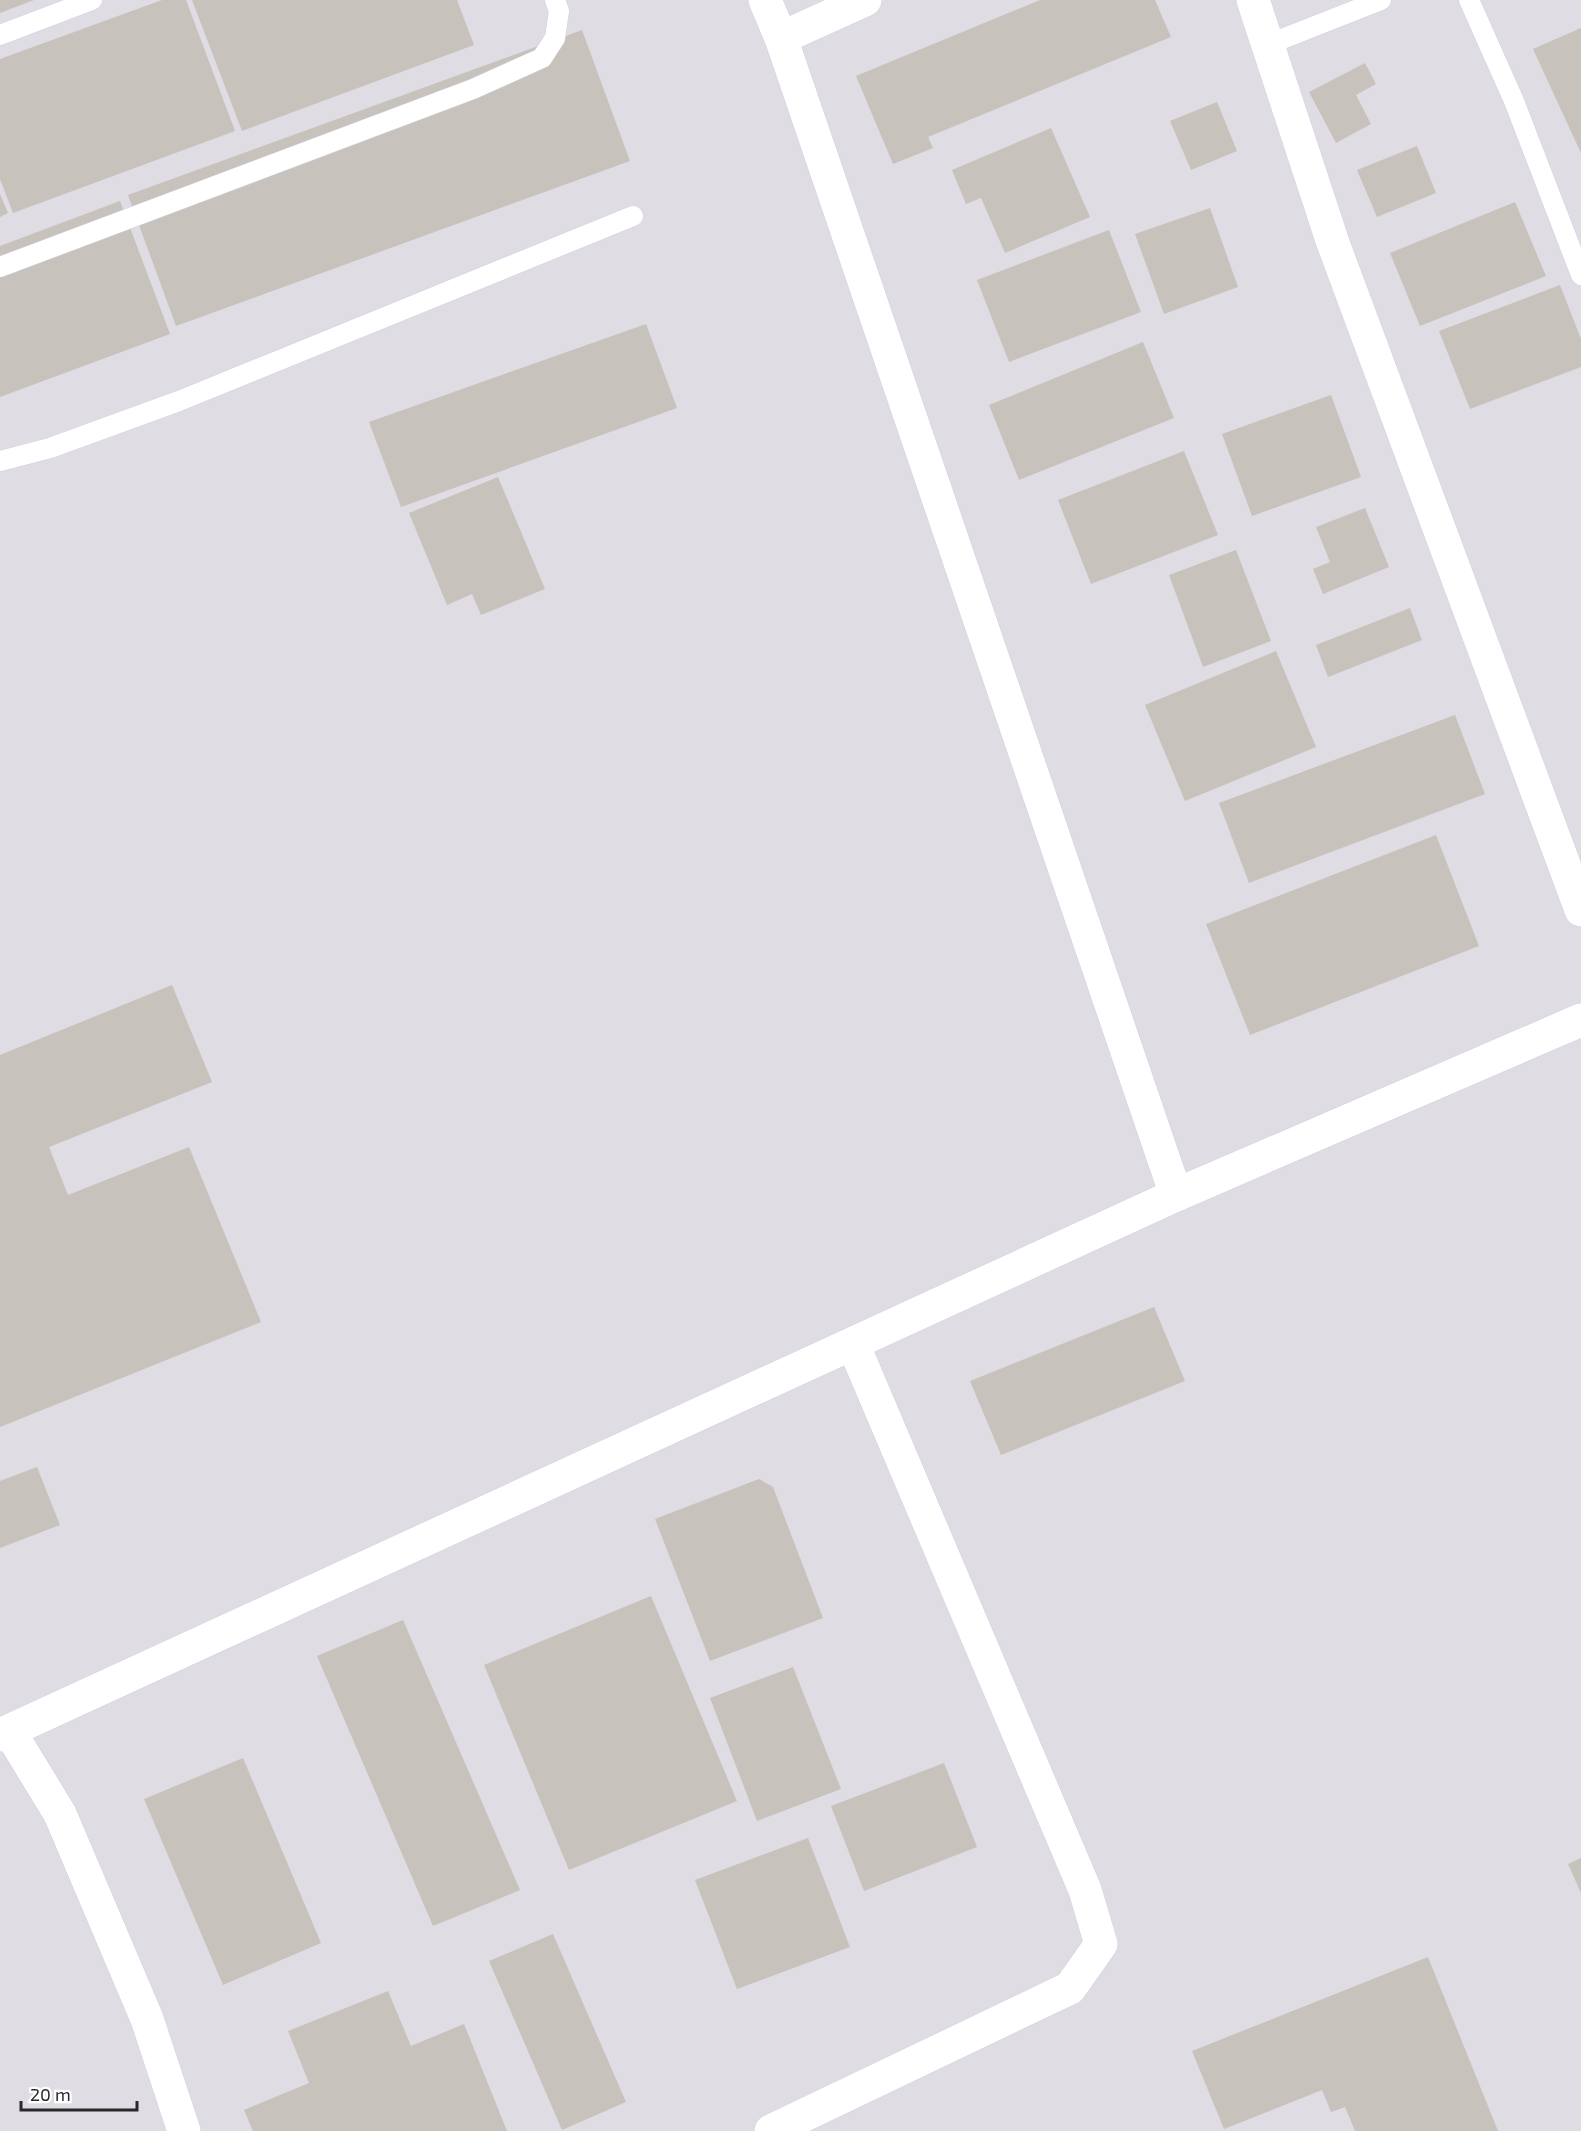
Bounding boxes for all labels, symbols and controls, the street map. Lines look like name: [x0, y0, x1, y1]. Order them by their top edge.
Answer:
scale bar: [21, 2074, 136, 2112]
text: 20 m: [30, 2083, 71, 2105]

